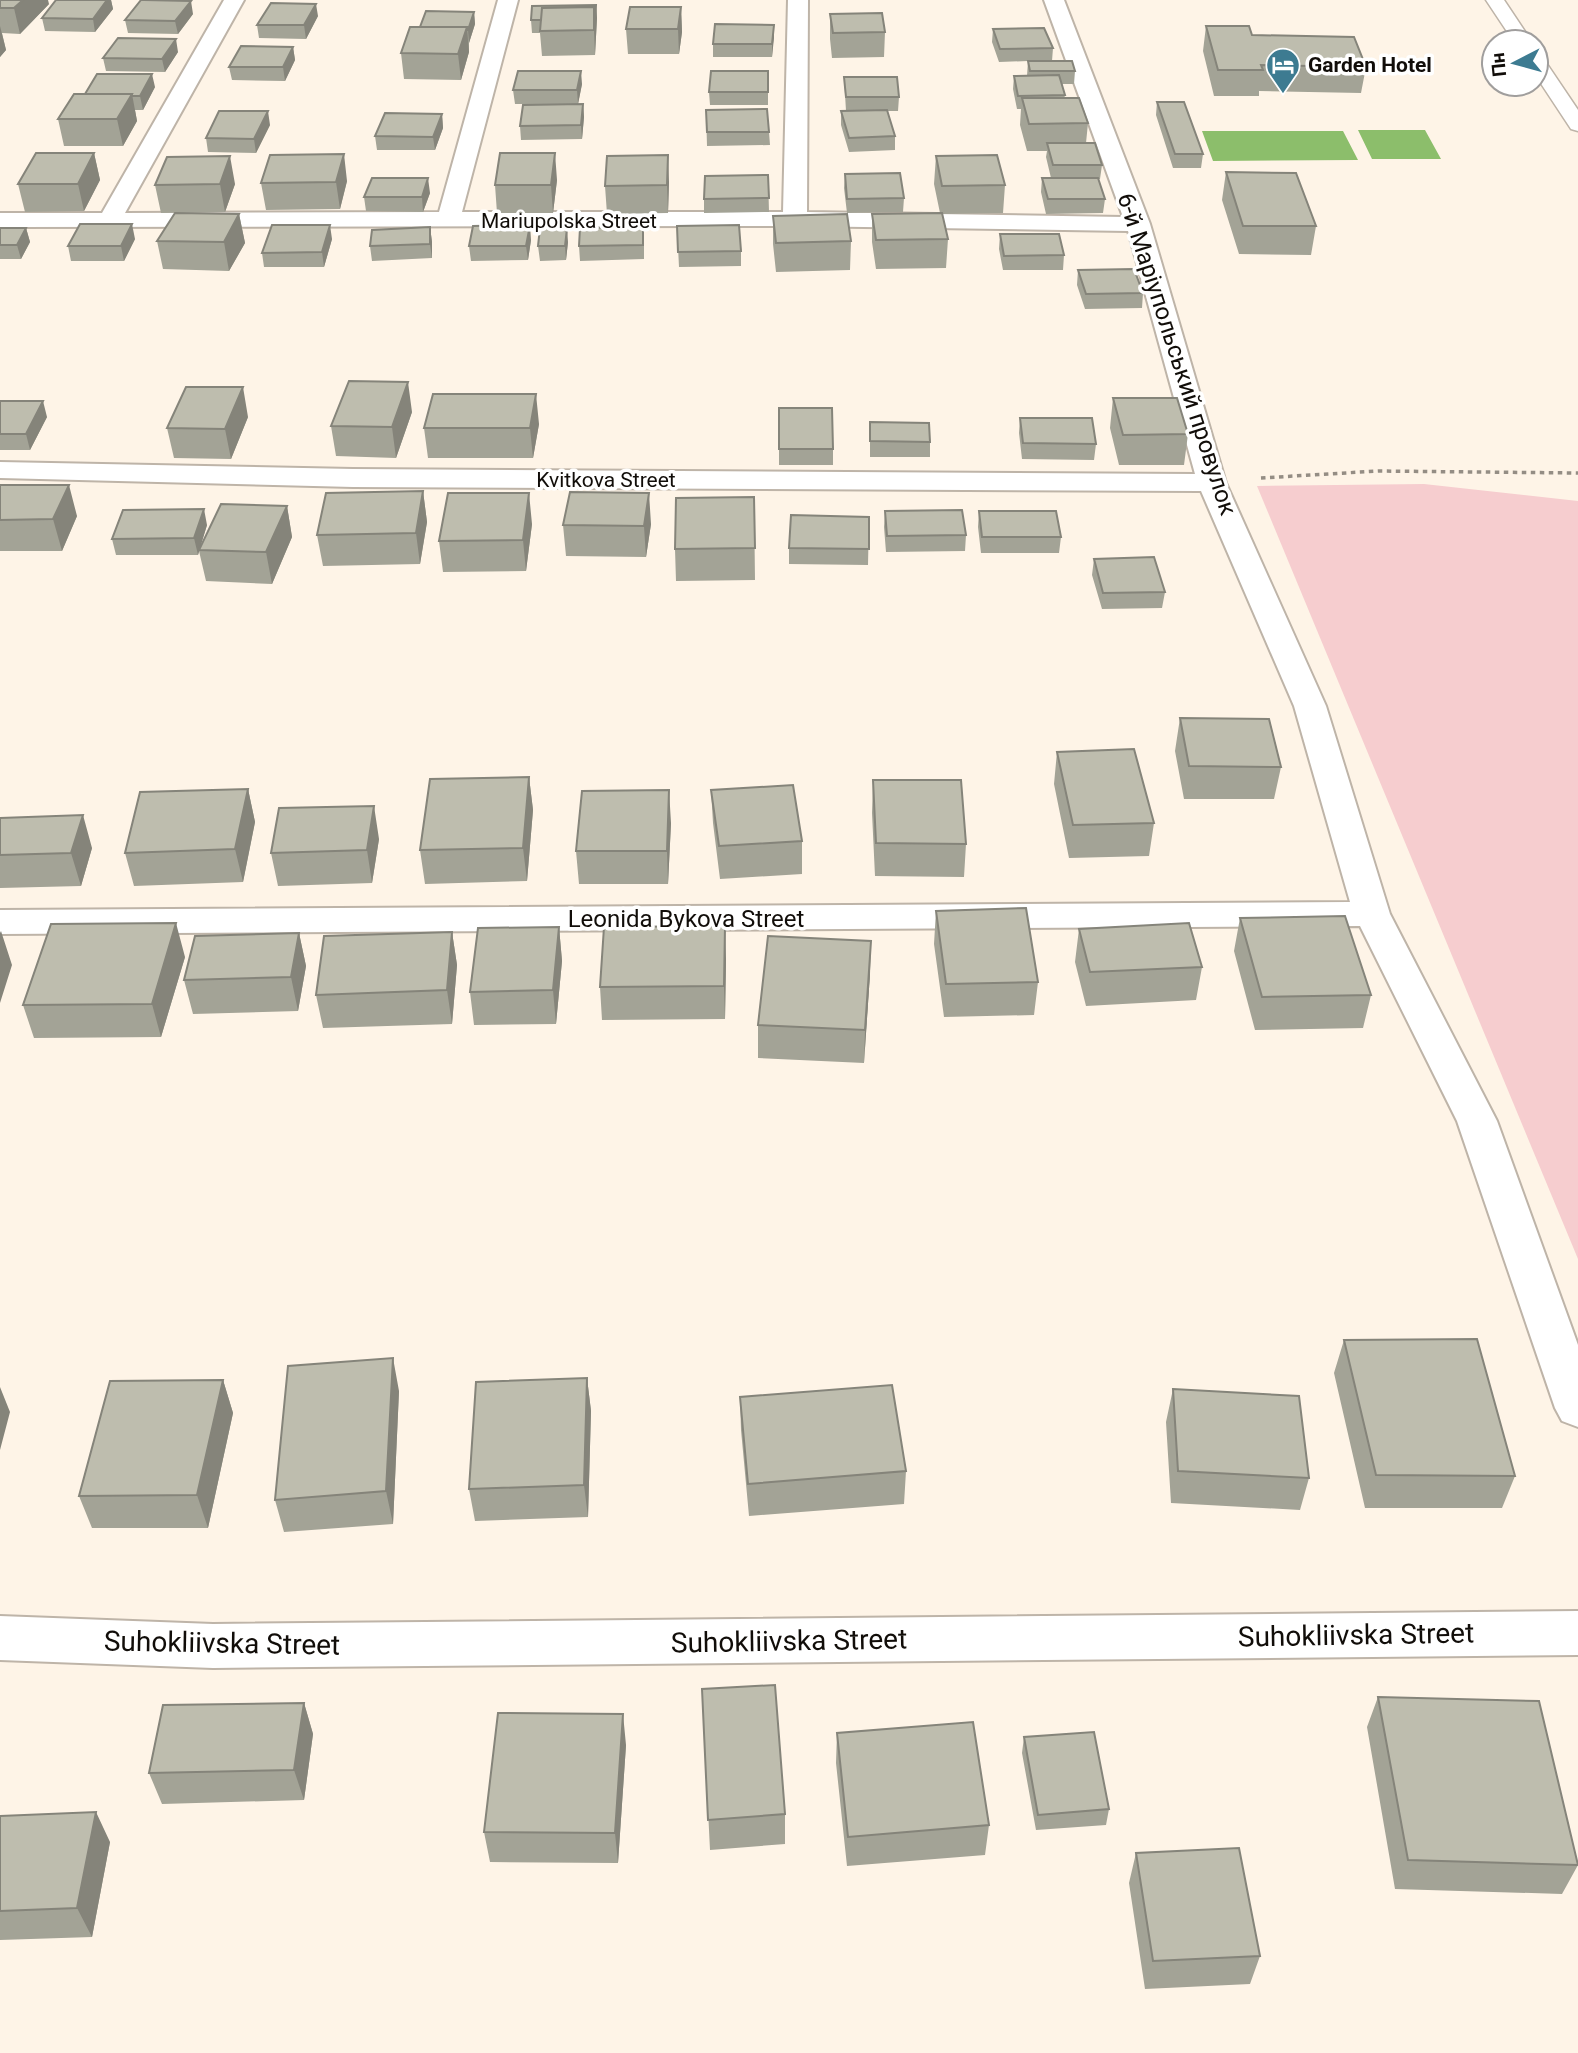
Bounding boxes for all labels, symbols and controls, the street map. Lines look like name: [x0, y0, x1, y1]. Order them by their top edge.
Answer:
north arrow: [1480, 28, 1550, 98]
hotel icon: Garden Hotel: [1264, 46, 1302, 95]
text: Пн: [1486, 51, 1511, 78]
place label: Garden Hotel: [1308, 53, 1432, 77]
street label: 6-й Маріупольський провулок: [1112, 189, 1242, 519]
street label: Mariupolska Street: [481, 209, 657, 233]
street label: Kvitkova Street: [536, 468, 676, 492]
street label: Leonida Bykova Street: [568, 905, 805, 933]
street label: Suhokliivska Street: [1238, 1616, 1474, 1654]
street label: Suhokliivska Street: [671, 1622, 907, 1660]
street label: Suhokliivska Street: [104, 1624, 340, 1662]

